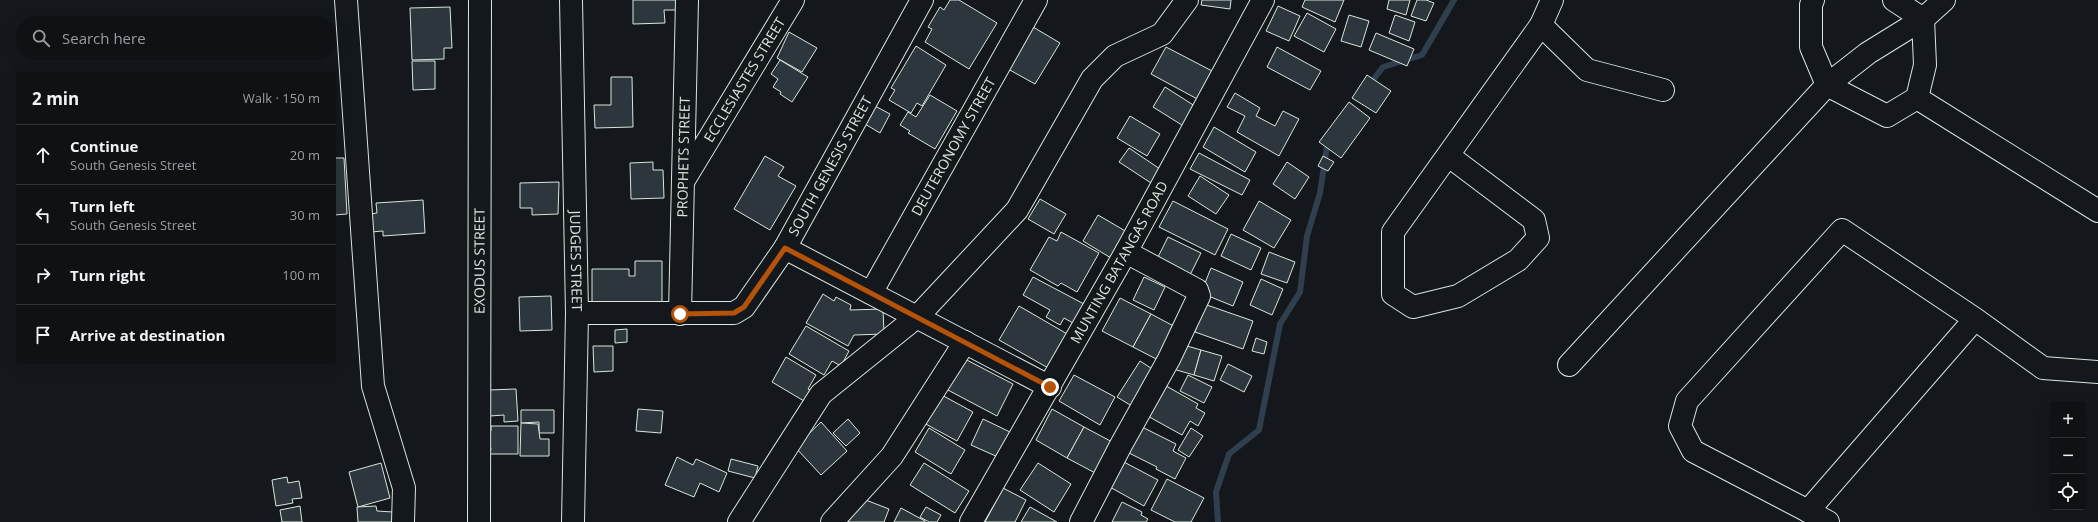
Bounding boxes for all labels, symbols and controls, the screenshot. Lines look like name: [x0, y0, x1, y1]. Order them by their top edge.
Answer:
street label: ECCLESIASTES STREET: [699, 13, 789, 146]
search box: [16, 16, 336, 60]
icon: search: [30, 27, 52, 49]
text: Search here: [62, 28, 146, 48]
street label: DEUTERONOMY STREET: [906, 73, 1000, 219]
text: 2 min: [32, 87, 79, 110]
text: Walk · 150 m: [243, 89, 320, 107]
street label: SOUTH GENESIS STREET: [783, 92, 876, 239]
street label: PROPHETS STREET: [672, 96, 694, 218]
text: Continue: [70, 136, 138, 156]
icon: ahead: [32, 144, 54, 166]
text: 20 m: [290, 146, 320, 164]
text: South Genesis Street: [70, 156, 196, 174]
street label: MUNTING BATANGAS ROAD: [1066, 178, 1172, 347]
text: Turn left: [70, 196, 135, 216]
icon: left: [32, 204, 54, 226]
text: 30 m: [290, 206, 320, 224]
street label: EXODUS STREET: [469, 208, 489, 314]
street label: JUDGES STREET: [566, 208, 587, 312]
text: South Genesis Street: [70, 216, 196, 234]
icon: right: [32, 264, 54, 286]
text: Turn right: [70, 265, 145, 285]
text: 100 m: [282, 266, 320, 284]
route start: [671, 305, 689, 323]
icon: arrive: [32, 324, 54, 346]
text: Arrive at destination: [70, 325, 225, 345]
route end: [1041, 378, 1059, 396]
map controls: [2050, 402, 2086, 510]
button: +: [2050, 402, 2086, 438]
button: −: [2050, 438, 2086, 474]
button: locate: [2050, 474, 2086, 510]

